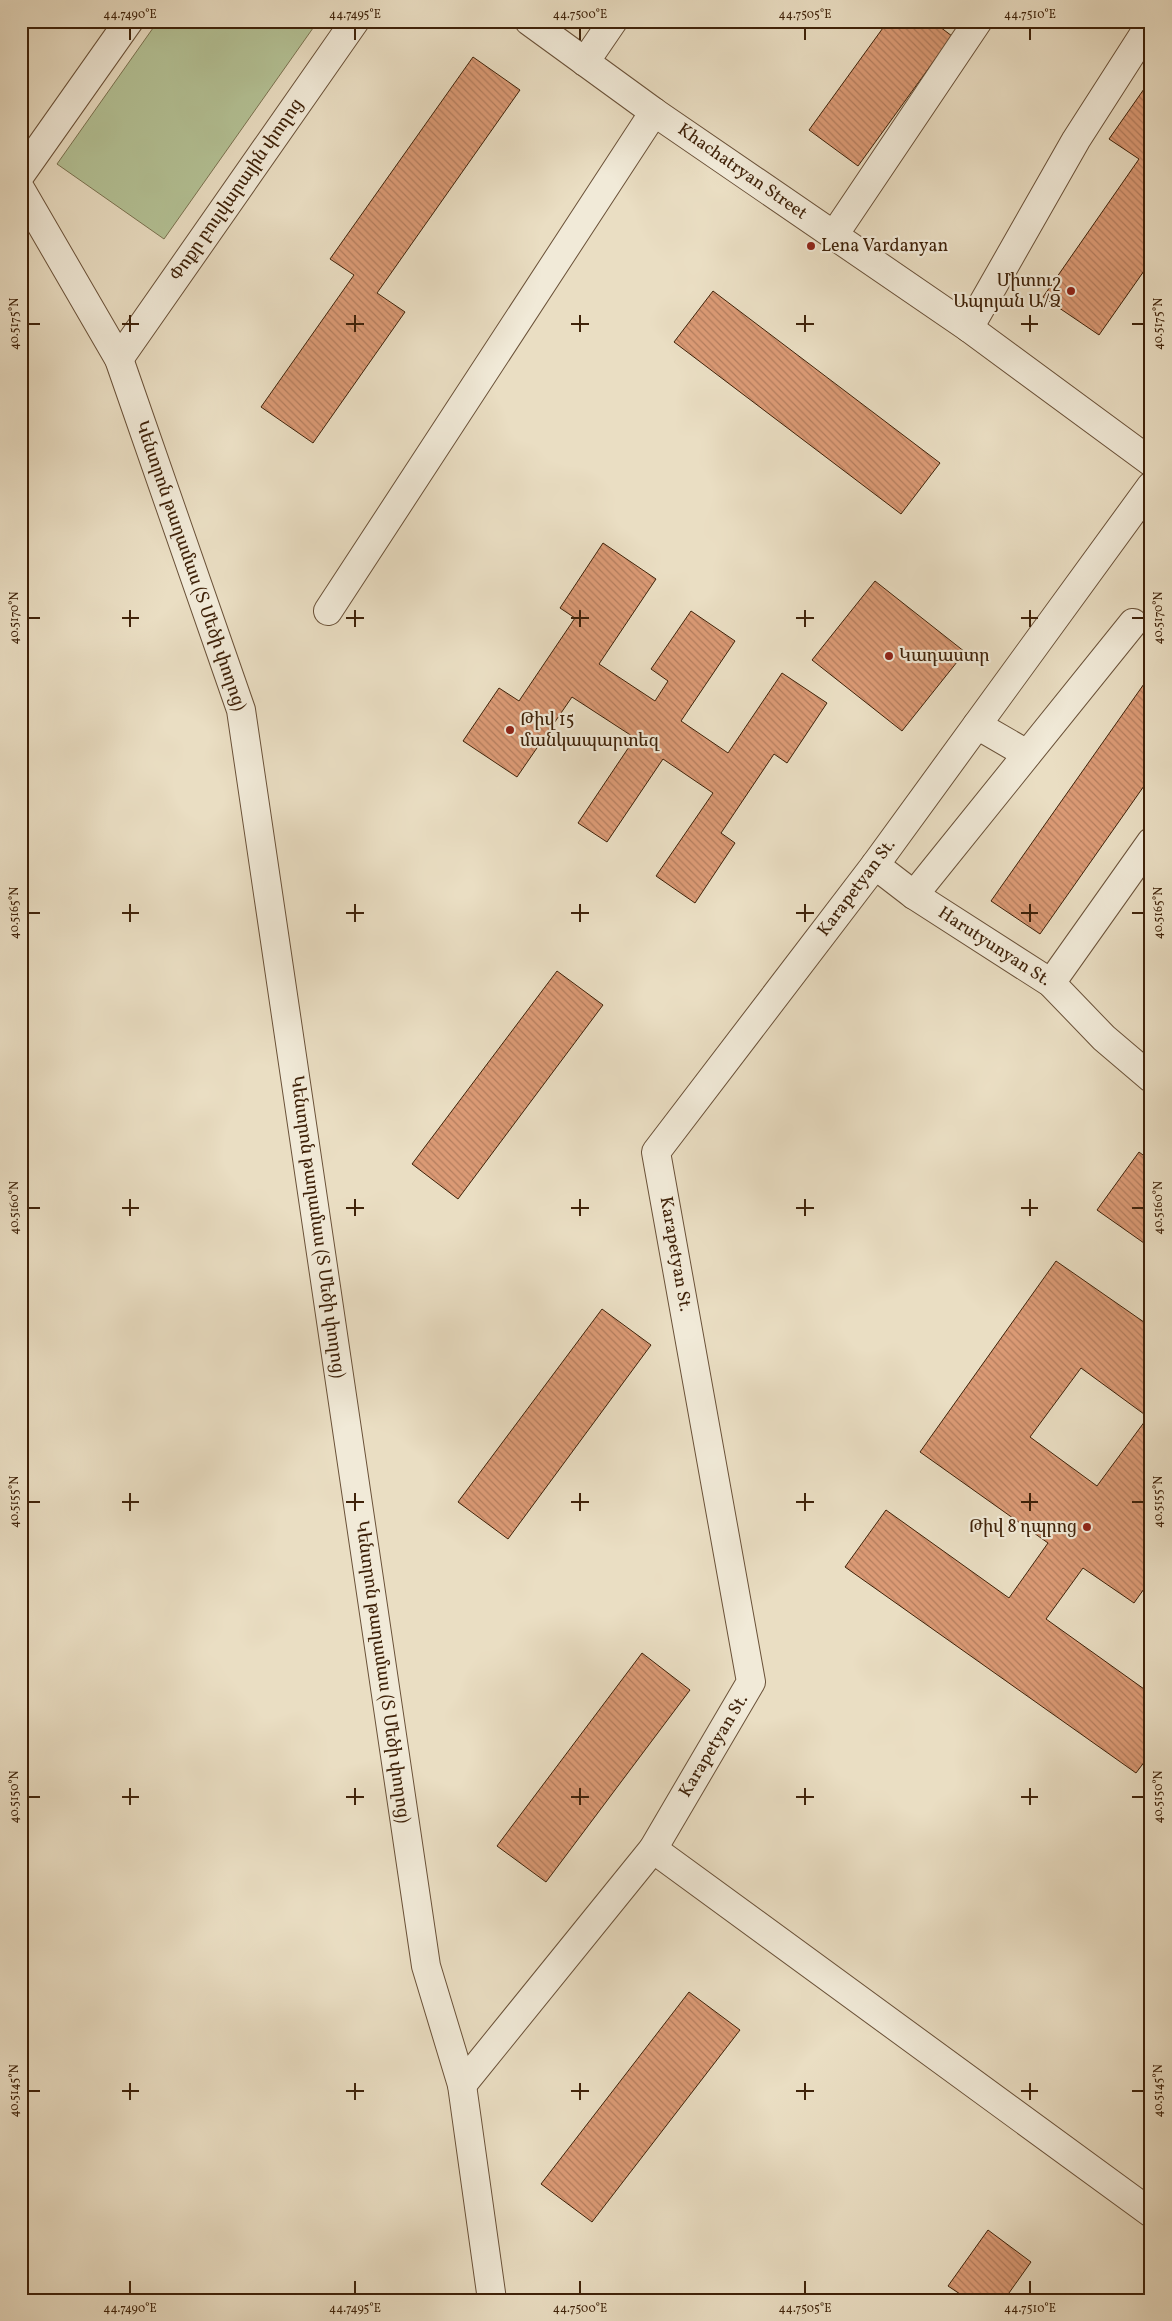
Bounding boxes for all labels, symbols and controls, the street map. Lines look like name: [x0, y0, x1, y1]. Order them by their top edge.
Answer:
text: 44.7490°E: [103, 7, 157, 23]
text: 44.7495°E: [329, 7, 381, 23]
text: 44.7500°E: [553, 7, 607, 23]
text: 44.7505°E: [779, 7, 831, 23]
text: 44.7510°E: [1004, 7, 1056, 23]
street label: Փոքր բուլվարային փողոց: [164, 94, 310, 286]
street label: Khachatryan Street: [672, 118, 812, 226]
place label: Lena Vardanyan: [821, 234, 948, 259]
marker: Lena Vardanyan: [805, 240, 817, 252]
place label: Միտուշ Ապոյան Ա/Ձ: [953, 269, 1061, 315]
marker: Միտուշ Ապոյան Ա/Ձ: [1065, 285, 1077, 297]
text: 40.5175°N: [7, 298, 23, 350]
text: 40.5175°N: [1151, 298, 1167, 350]
street label: Կենտրոն թաղամաս (Տ Մեծի փողոց): [129, 418, 251, 714]
text: 40.5170°N: [7, 591, 23, 644]
text: 40.5170°N: [1151, 591, 1167, 644]
place label: Կադաստր: [899, 644, 989, 669]
marker: Կադաստր: [883, 650, 895, 662]
place label: Թիվ 15 մանկապարտեզ: [520, 708, 661, 754]
marker: Թիվ 15 մանկապարտեզ: [504, 724, 516, 736]
street label: Karapetyan St.: [812, 834, 902, 942]
text: 40.5165°N: [7, 887, 23, 939]
text: 40.5165°N: [1151, 887, 1167, 939]
street label: Harutyunyan St.: [933, 901, 1055, 993]
street label: Կենտրոն թաղամաս (Տ Մեծի փողոց): [283, 1074, 351, 1380]
text: 40.5160°N: [7, 1181, 23, 1235]
text: 40.5160°N: [1151, 1181, 1167, 1235]
street label: Karapetyan St.: [653, 1195, 697, 1313]
text: 40.5155°N: [7, 1476, 23, 1528]
text: 40.5155°N: [1151, 1476, 1167, 1528]
place label: Թիվ 8 դպրոց: [969, 1515, 1077, 1540]
street label: Կենտրոն թաղամաս (Տ Մեծի փողոց): [348, 1519, 416, 1825]
marker: Թիվ 8 դպրոց: [1081, 1521, 1093, 1533]
street label: Karapetyan St.: [673, 1690, 755, 1802]
text: 40.5150°N: [7, 1770, 23, 1824]
text: 40.5150°N: [1151, 1770, 1167, 1824]
text: 40.5145°N: [7, 2064, 23, 2118]
text: 40.5145°N: [1151, 2064, 1167, 2118]
text: 44.7490°E: [103, 2301, 157, 2317]
text: 44.7495°E: [329, 2301, 381, 2317]
text: 44.7500°E: [553, 2301, 607, 2317]
text: 44.7505°E: [779, 2301, 831, 2317]
text: 44.7510°E: [1004, 2301, 1056, 2317]

